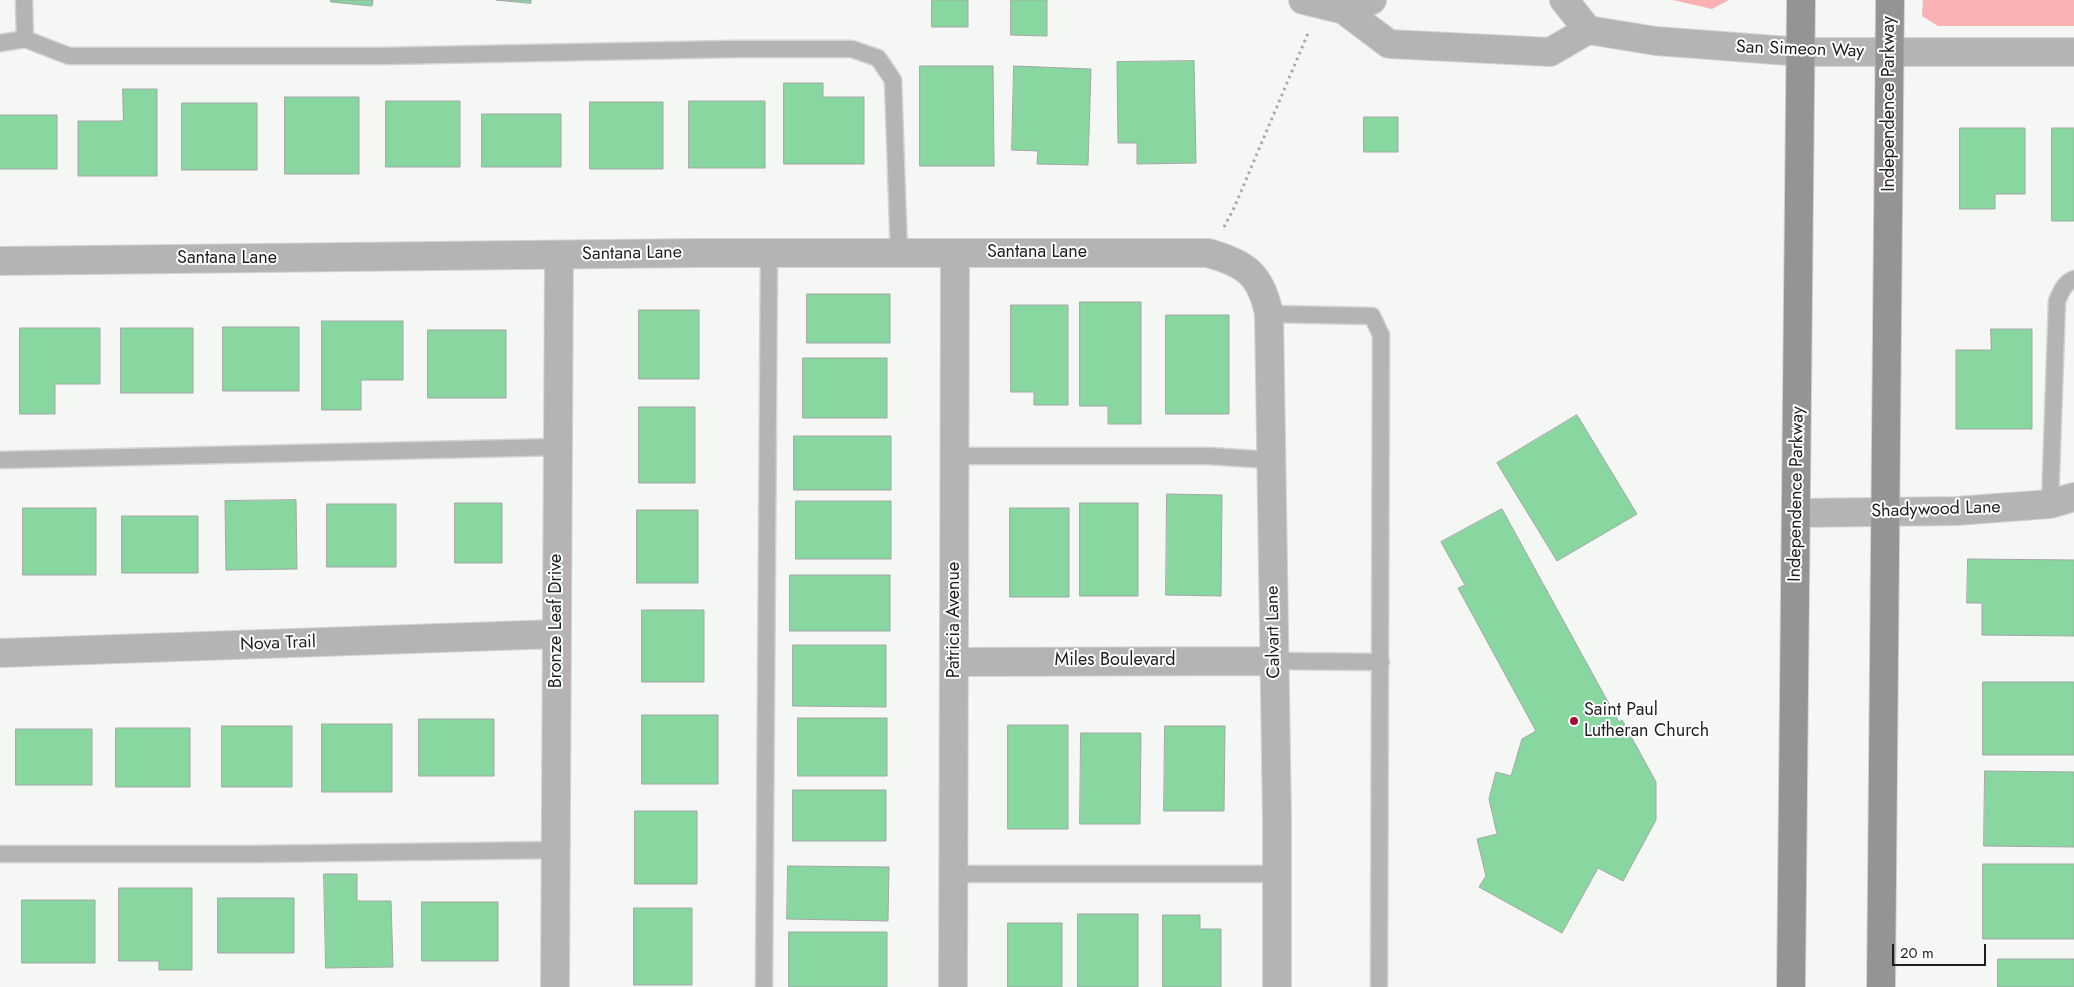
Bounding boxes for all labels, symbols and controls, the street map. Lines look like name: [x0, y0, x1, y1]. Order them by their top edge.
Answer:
street label: Independence Parkway: [1879, 16, 1901, 192]
street label: San Simeon Way: [1735, 37, 1865, 63]
street label: Santana Lane: [582, 242, 682, 266]
street label: Santana Lane: [987, 242, 1087, 264]
street label: Santana Lane: [177, 248, 277, 270]
street label: Independence Parkway: [1785, 406, 1809, 582]
street label: Shadywood Lane: [1871, 497, 2001, 523]
street label: Bronze Leaf Drive: [546, 554, 568, 688]
street label: Patricia Avenue: [944, 562, 966, 678]
street label: Calvart Lane: [1262, 585, 1286, 679]
street label: Nova Trail: [240, 632, 316, 656]
street label: Miles Boulevard: [1055, 650, 1175, 672]
place label: Saint Paul Lutheran Church: [1584, 700, 1709, 742]
marker: Saint Paul Lutheran Church: [1568, 715, 1580, 727]
scale bar: [1894, 934, 1988, 966]
text: 20 m: [1900, 942, 1934, 964]

